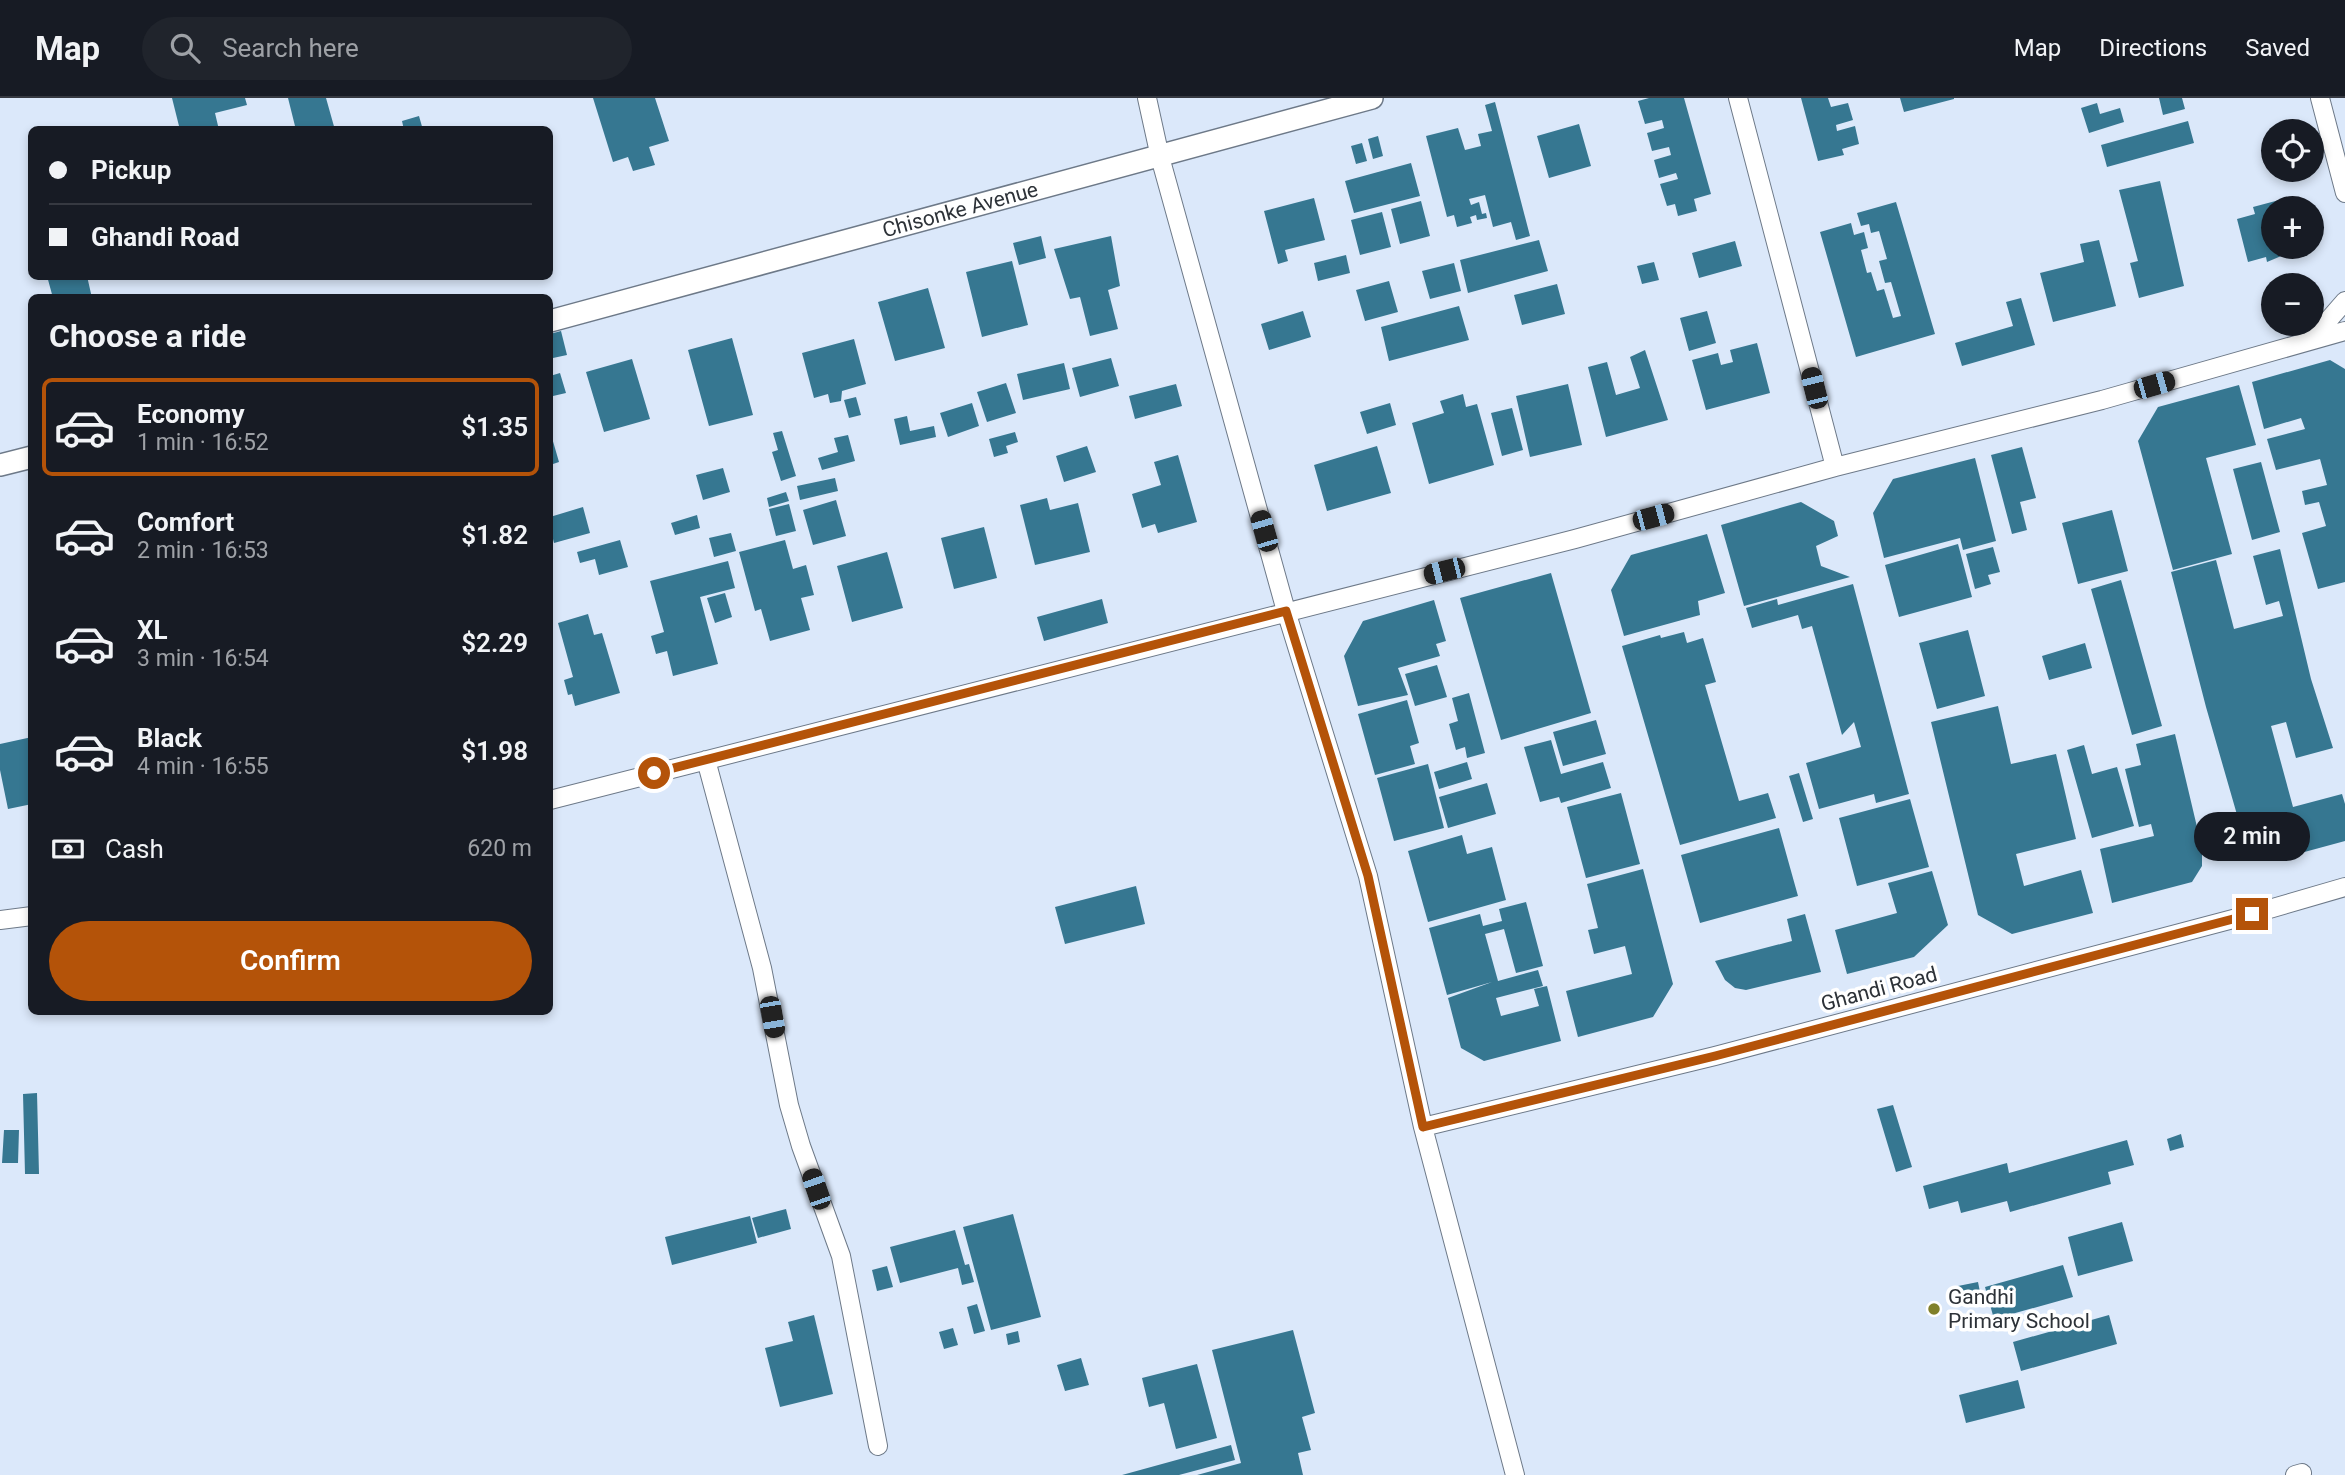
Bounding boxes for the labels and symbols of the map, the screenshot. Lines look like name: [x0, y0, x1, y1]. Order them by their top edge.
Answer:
street label: Chisonke Avenue: [880, 177, 1041, 242]
car: [1799, 365, 1830, 411]
car: [2131, 369, 2178, 401]
car: [1630, 501, 1677, 533]
car: [1249, 508, 1280, 554]
car: [1422, 556, 1467, 586]
route start: [638, 757, 670, 789]
callout: 2 min: [2194, 812, 2310, 862]
route end: [2236, 898, 2268, 930]
street label: Ghandi Road: [1818, 962, 1940, 1016]
car: [759, 994, 786, 1040]
car: [800, 1166, 833, 1212]
place label: Gandhi Primary School: [1948, 1285, 2090, 1333]
marker: Gandhi Primary School: [1926, 1301, 1942, 1317]

